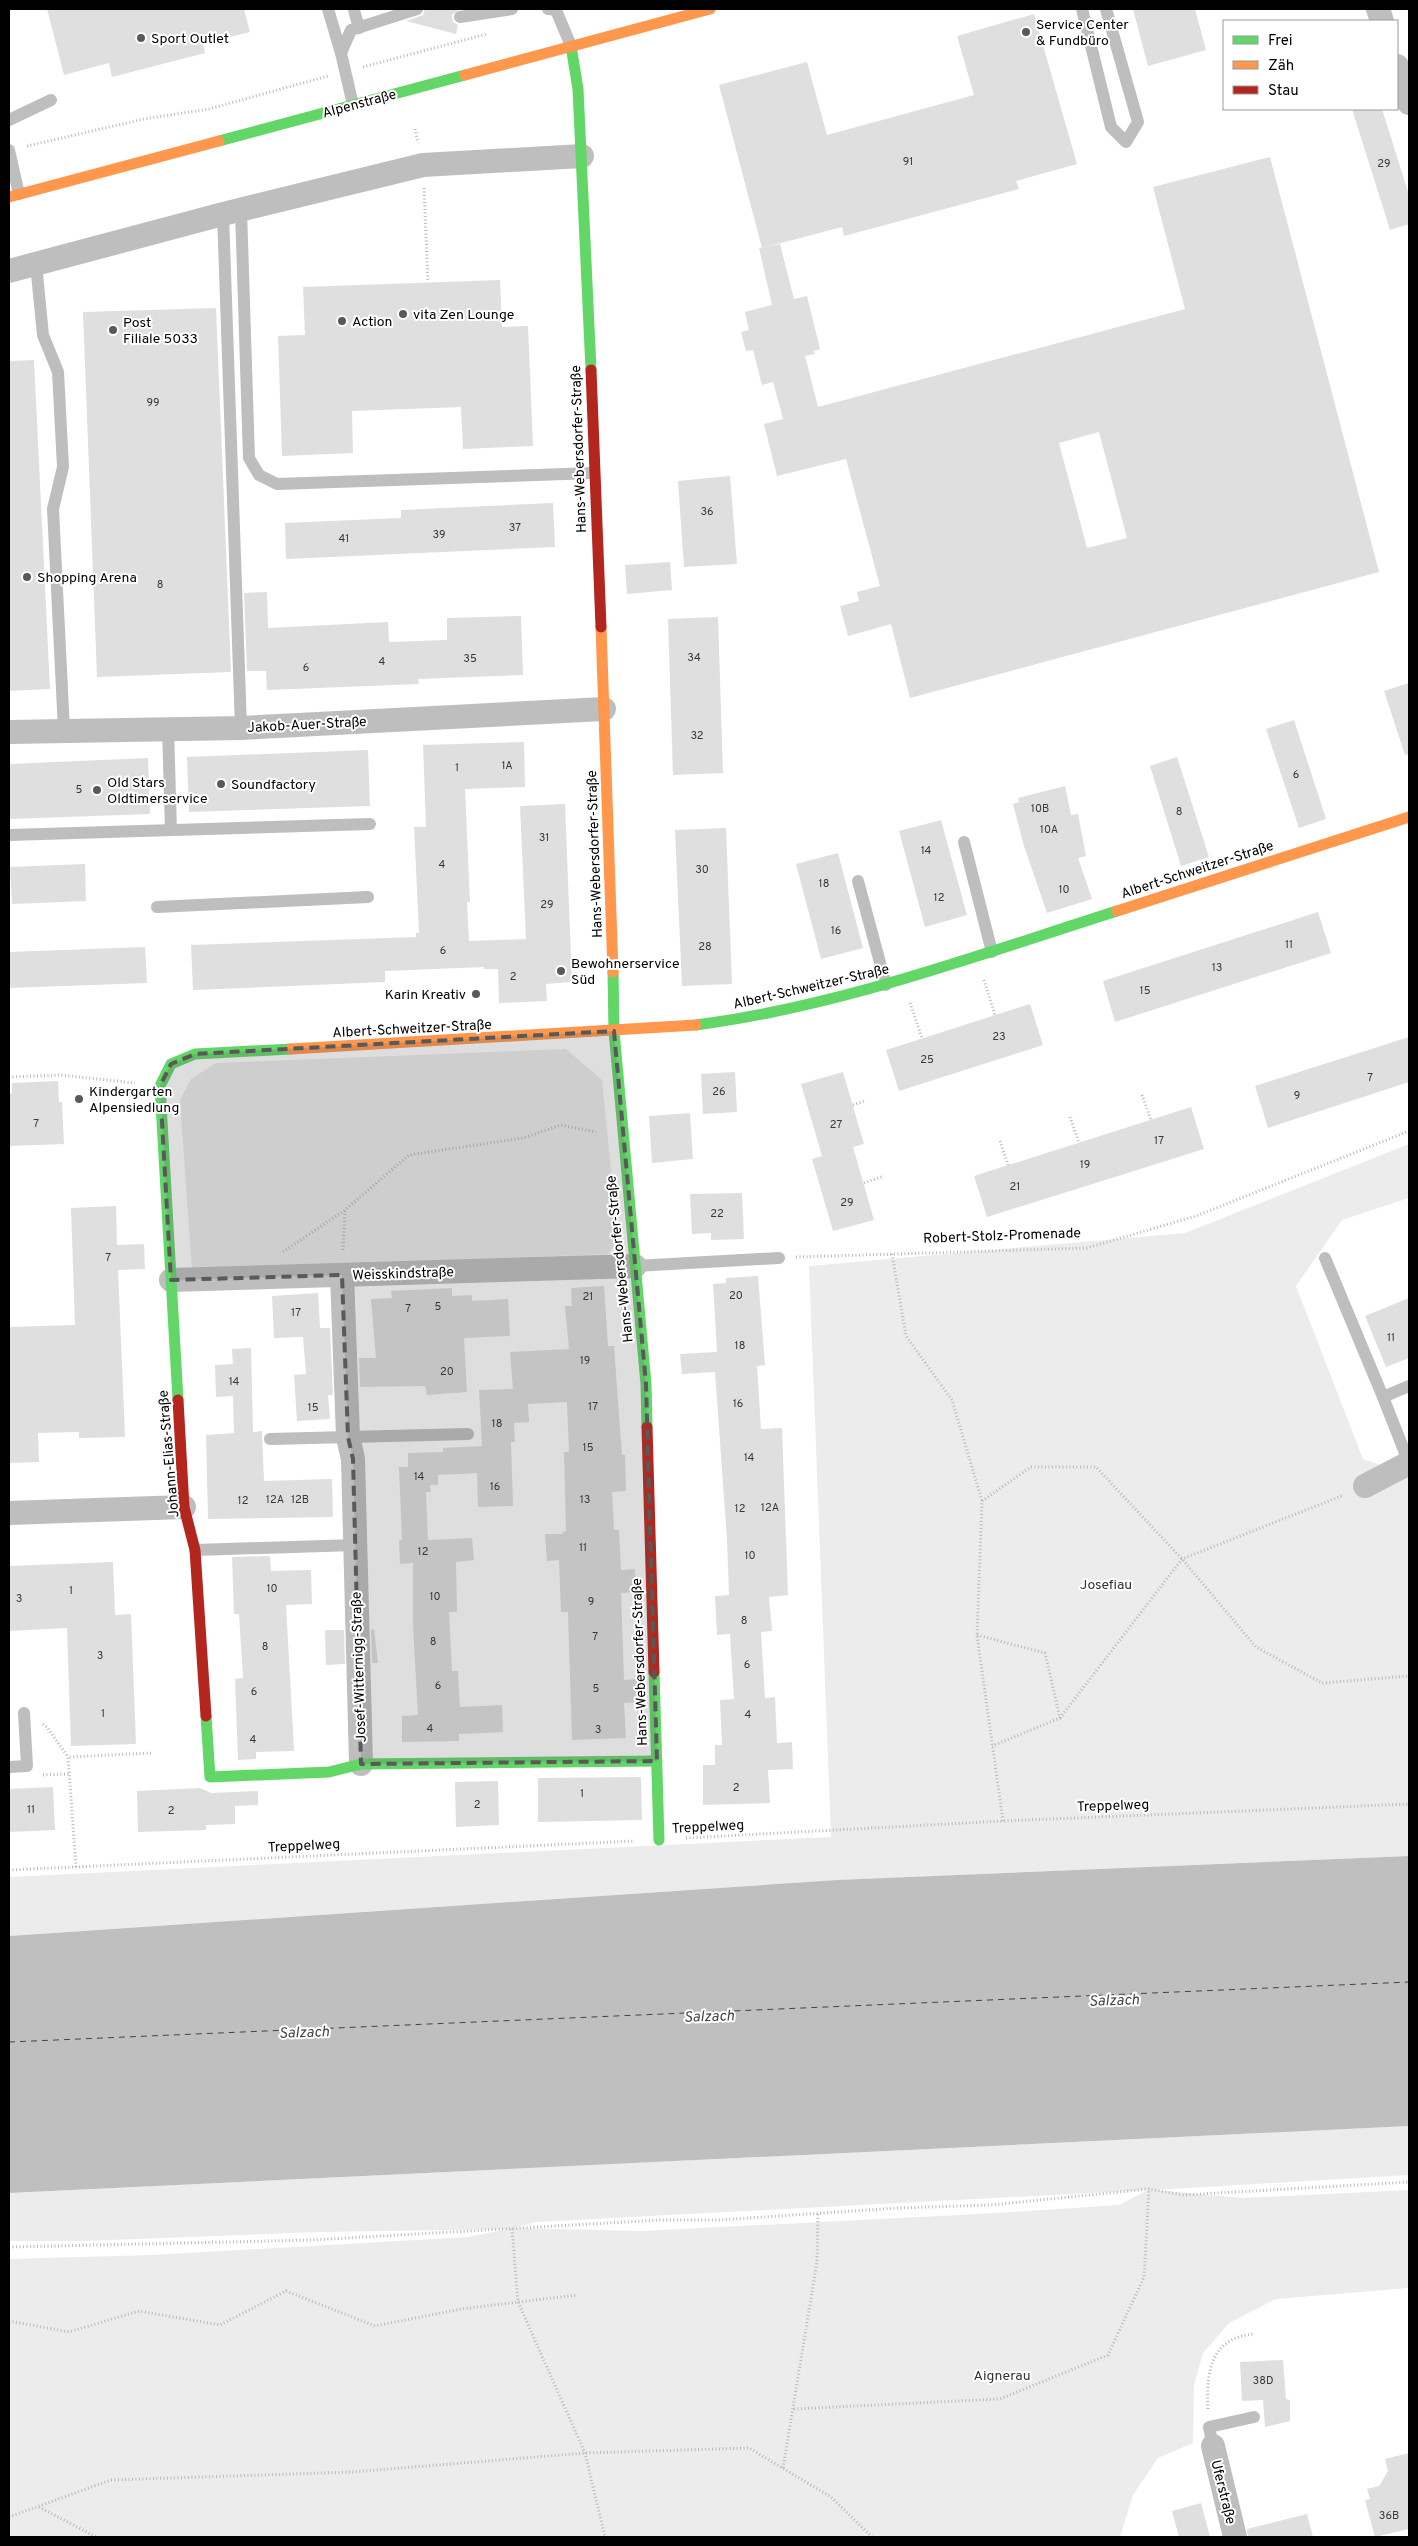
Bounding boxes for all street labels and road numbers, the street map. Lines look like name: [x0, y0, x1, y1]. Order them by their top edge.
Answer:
street label: Alpenstraße: [321, 86, 398, 122]
street label: Hans-Webersdorfer-Straße: [568, 365, 591, 533]
street label: Jakob-Auer-Straße: [247, 714, 367, 737]
street label: Hans-Webersdorfer-Straße: [584, 770, 607, 938]
street label: Albert-Schweitzer-Straße: [1119, 838, 1276, 903]
street label: Albert-Schweitzer-Straße: [732, 961, 891, 1014]
street label: Albert-Schweitzer-Straße: [332, 1017, 492, 1042]
street label: Hans-Webersdorfer-Straße: [603, 1175, 638, 1343]
street label: Robert-Stolz-Promenade: [923, 1225, 1081, 1248]
street label: Weisskindstraße: [352, 1264, 454, 1285]
street label: Johann-Elias-Straße: [155, 1389, 184, 1518]
street label: Hans-Webersdorfer-Straße: [629, 1578, 652, 1746]
street label: Josef-Witternigg-Straße: [348, 1591, 371, 1743]
street label: Treppelweg: [1077, 1797, 1150, 1816]
street label: Treppelweg: [671, 1817, 745, 1838]
street label: Treppelweg: [267, 1836, 341, 1857]
street label: Uferstraße: [1206, 2458, 1239, 2526]

